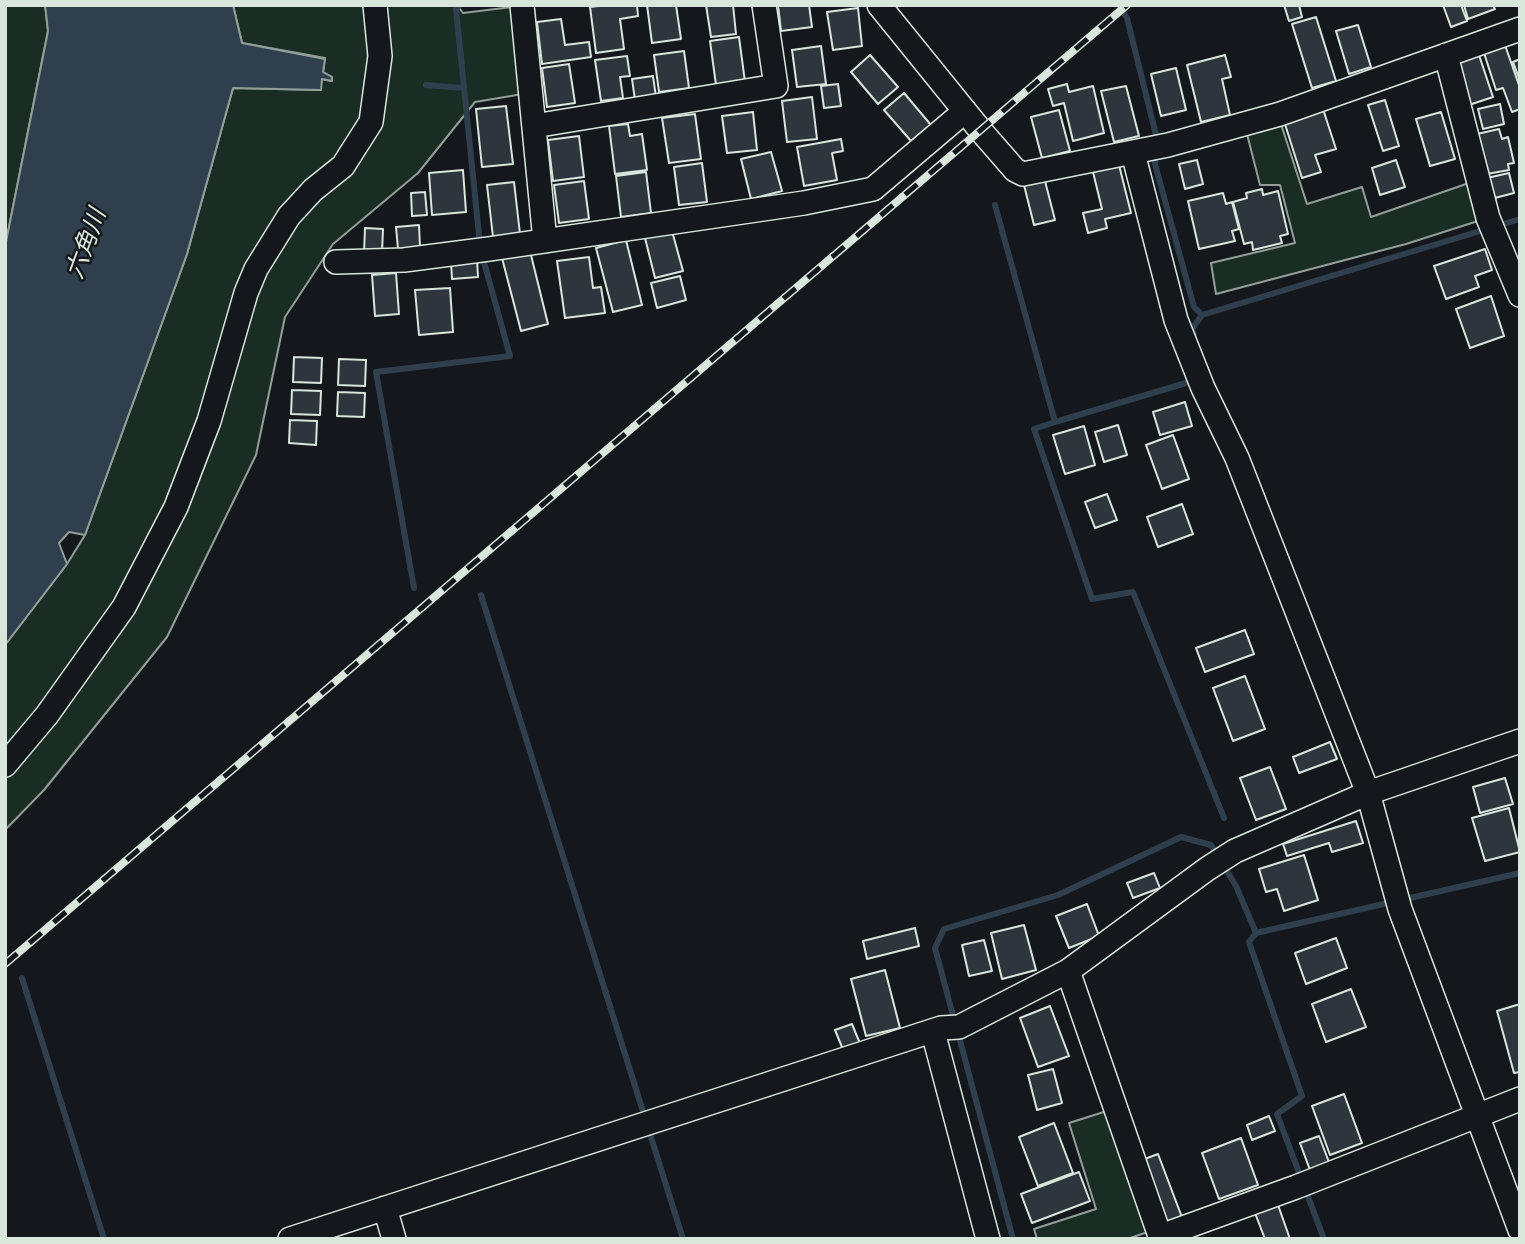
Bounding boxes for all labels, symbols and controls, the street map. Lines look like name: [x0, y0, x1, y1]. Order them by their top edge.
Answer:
water label: 六角川: [61, 205, 113, 283]

